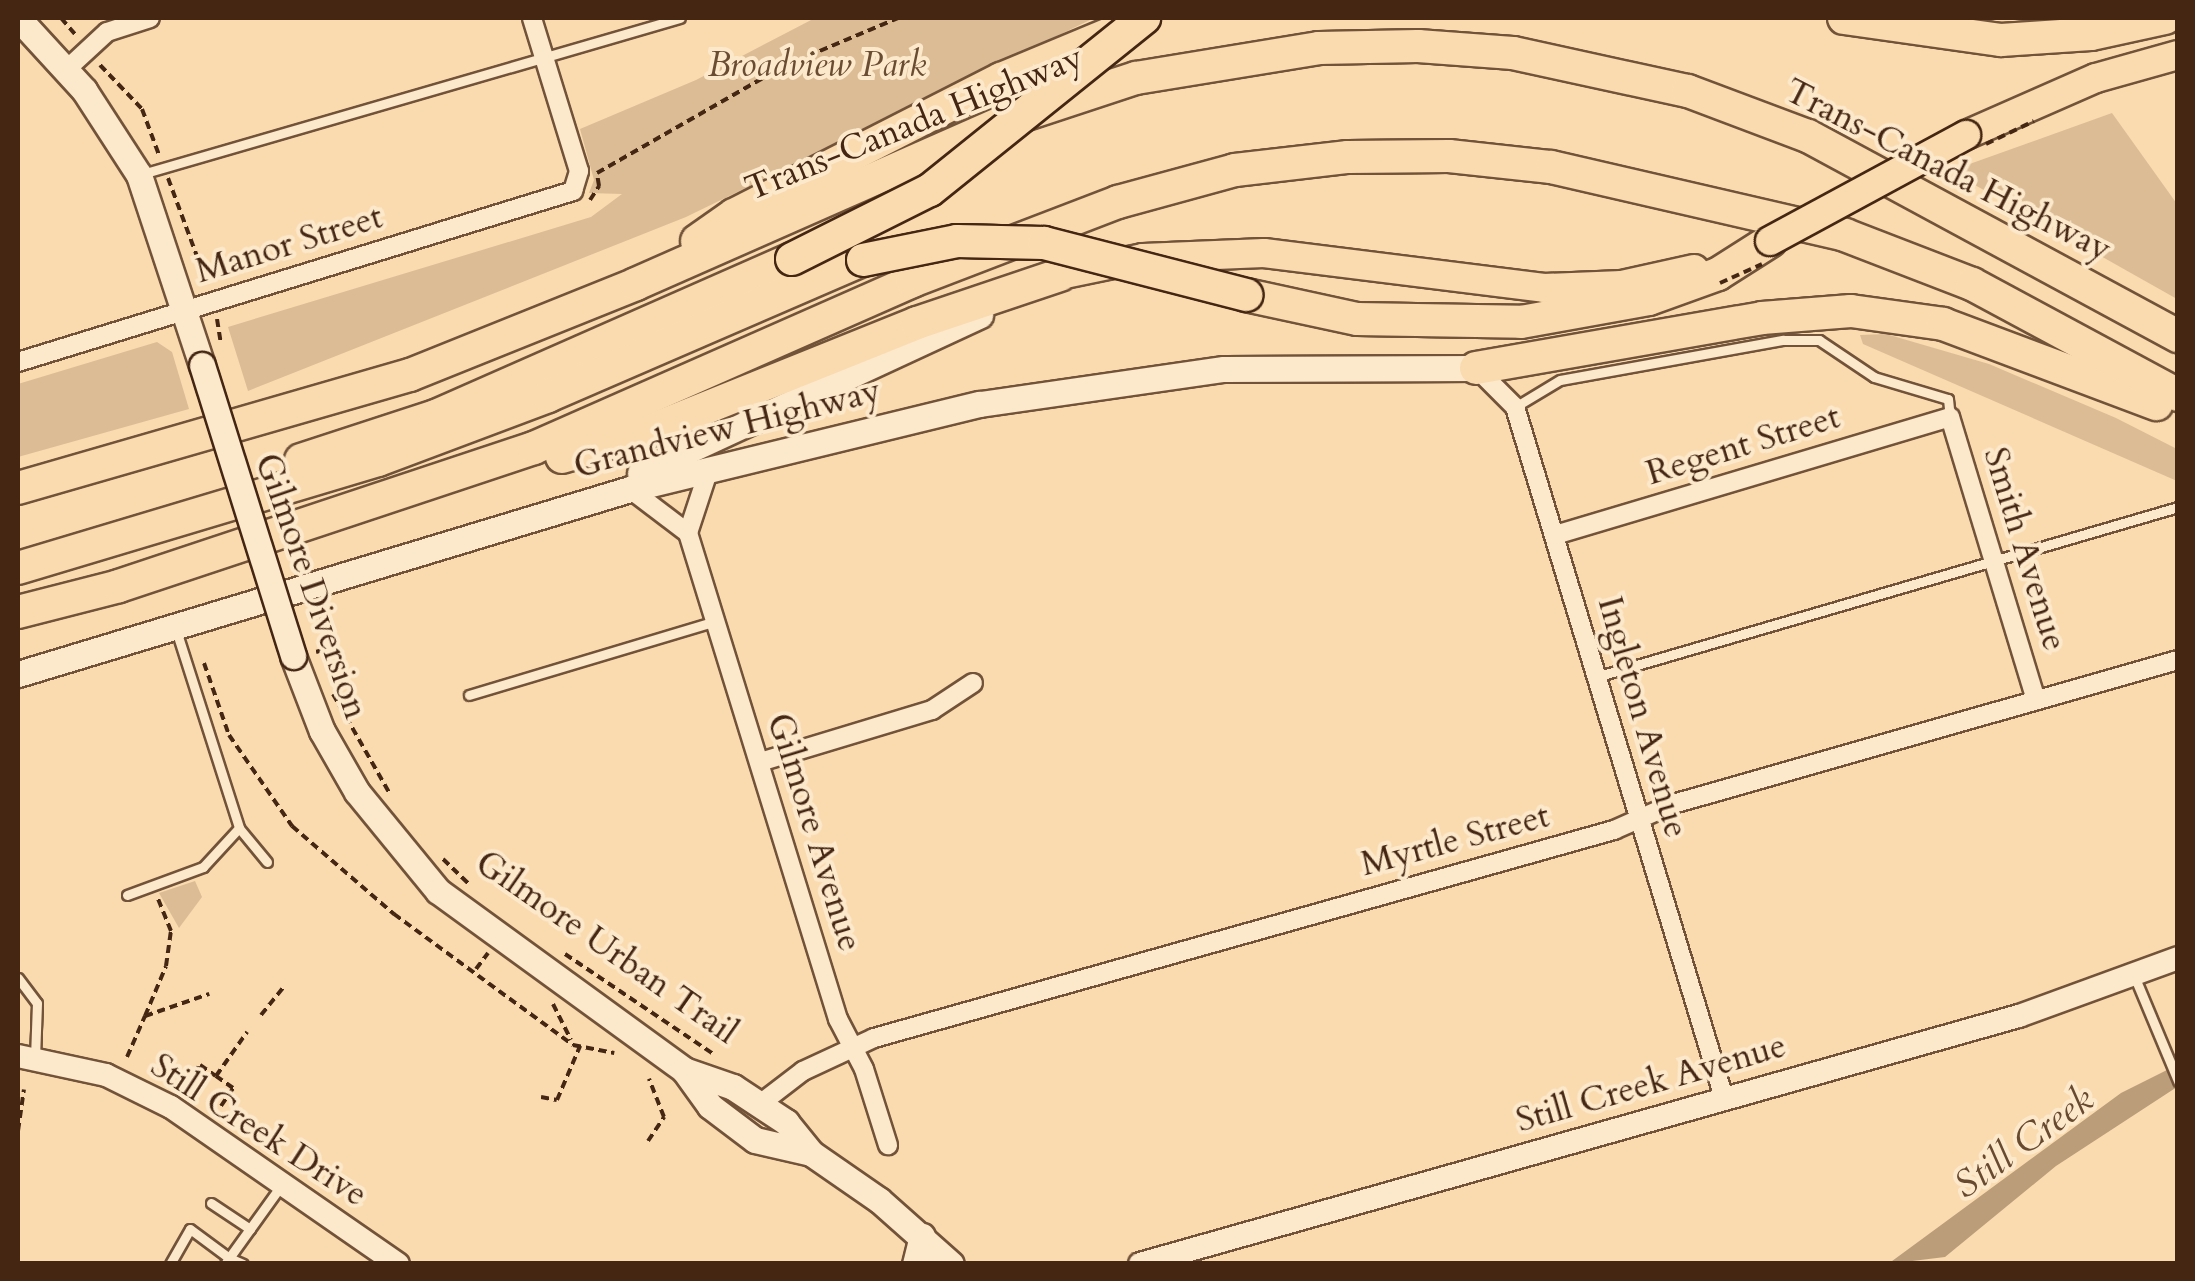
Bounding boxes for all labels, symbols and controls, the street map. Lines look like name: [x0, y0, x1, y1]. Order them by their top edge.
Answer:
street label: Trans-Canada Highway: [739, 36, 1089, 210]
park label: Broadview Park: [708, 44, 926, 86]
street label: Trans-Canada Highway: [1778, 69, 2118, 271]
street label: Manor Street: [190, 196, 388, 292]
street label: Grandview Highway: [569, 370, 885, 486]
street label: Regent Street: [1641, 396, 1845, 494]
street label: Smith Avenue: [1974, 442, 2076, 656]
street label: Gilmore Diversion: [247, 448, 377, 724]
street label: Ingleton Avenue: [1588, 592, 1698, 842]
street label: Gilmore Avenue: [759, 708, 871, 956]
street label: Myrtle Street: [1356, 795, 1554, 885]
street label: Gilmore Urban Trail: [468, 841, 746, 1053]
street label: Still Creek Avenue: [1511, 1024, 1791, 1142]
street label: Still Creek Drive: [143, 1044, 375, 1216]
water label: Still Creek: [1945, 1077, 2103, 1209]

